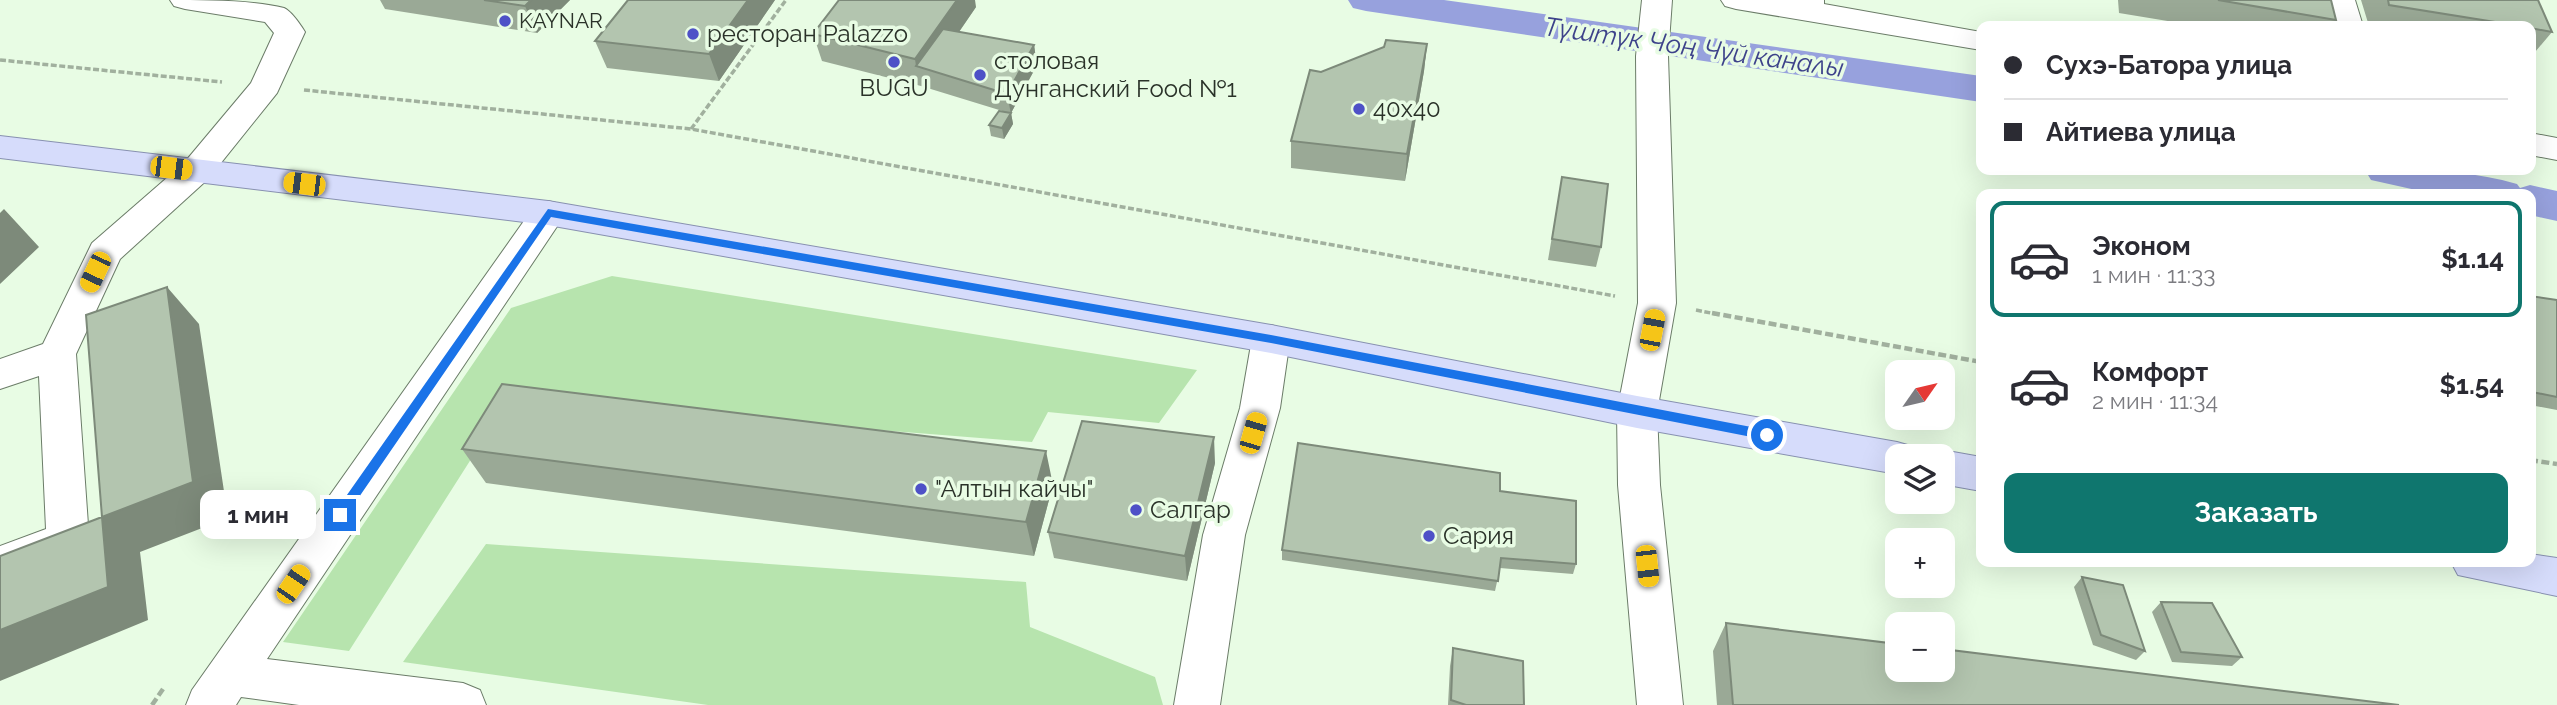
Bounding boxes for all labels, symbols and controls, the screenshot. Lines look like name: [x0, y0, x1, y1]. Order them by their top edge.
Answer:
place label: KAYNAR: [519, 8, 603, 33]
water label: Түштүк Чоң Чүй каналы: [1542, 11, 1846, 83]
marker: KAYNAR: [497, 13, 513, 29]
place label: ресторан Palazzo: [707, 19, 908, 48]
marker: ресторан Palazzo: [685, 26, 701, 42]
place label: столовая Дунганский Food №1: [994, 46, 1237, 103]
text: Сухэ-Батора улица: [2046, 50, 2292, 80]
marker: BUGU: [886, 54, 902, 70]
marker: столовая Дунганский Food №1: [972, 67, 988, 83]
place label: BUGU: [859, 73, 929, 102]
place label: 40x40: [1373, 94, 1441, 123]
marker: 40x40: [1351, 101, 1367, 117]
text: Айтиева улица: [2046, 117, 2236, 147]
car: [149, 155, 194, 181]
car: [282, 171, 327, 197]
icon: car: [2008, 228, 2071, 291]
text: Эконом: [2092, 231, 2191, 261]
text: $1.14: [2441, 244, 2504, 274]
car: [77, 249, 114, 295]
text: 1 мин · 11:33: [2092, 261, 2216, 288]
car: [1638, 307, 1667, 353]
icon: car: [2008, 354, 2071, 417]
text: Комфорт: [2092, 357, 2208, 387]
north arrow: [1885, 360, 1955, 430]
map controls: [1885, 360, 1955, 682]
text: $1.54: [2440, 370, 2504, 400]
text: 2 мин · 11:34: [2092, 387, 2218, 414]
car: [1238, 410, 1269, 456]
route start: [1751, 419, 1783, 451]
button: layers: [1885, 444, 1955, 514]
button: Заказать: [2004, 473, 2508, 553]
place label: "Алтын кайчы": [935, 474, 1094, 503]
marker: "Алтын кайчы": [913, 481, 929, 497]
callout: 1 мин: [200, 490, 316, 540]
place label: Салгар: [1150, 495, 1231, 524]
route end: [324, 499, 356, 531]
text: 1 мин: [227, 501, 289, 528]
marker: Салгар: [1128, 502, 1144, 518]
place label: Сария: [1443, 521, 1514, 550]
marker: Сария: [1421, 528, 1437, 544]
button: +: [1885, 528, 1955, 598]
car: [1635, 544, 1660, 588]
car: [273, 561, 314, 607]
button: −: [1885, 612, 1955, 682]

